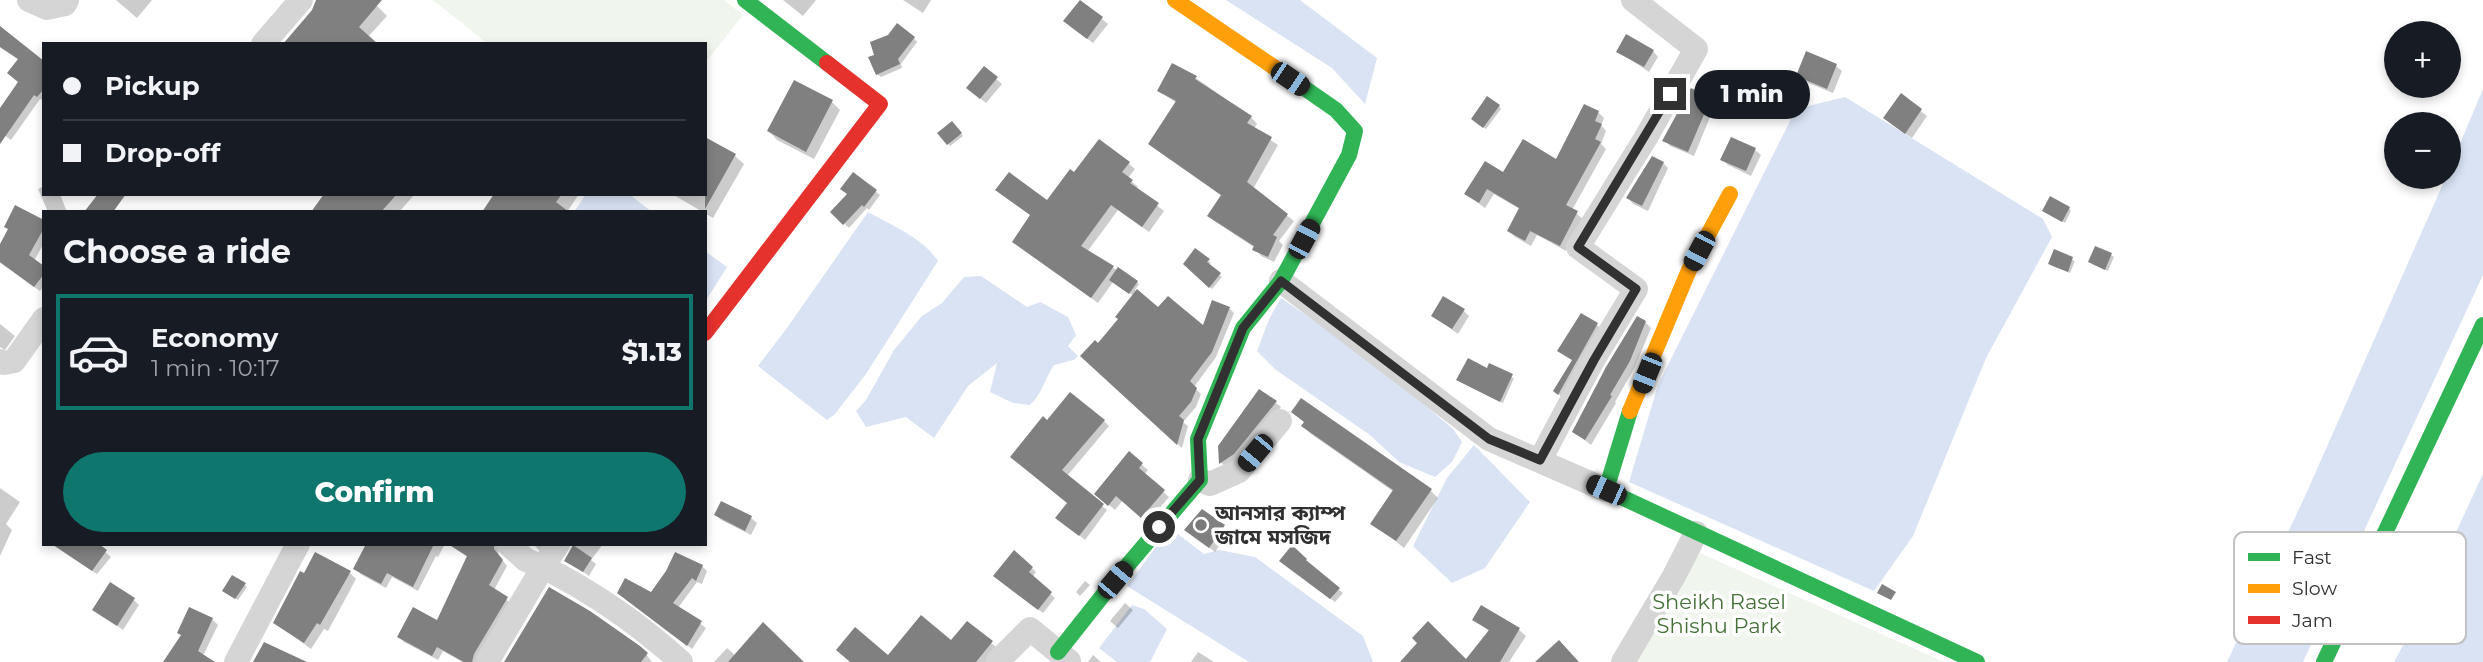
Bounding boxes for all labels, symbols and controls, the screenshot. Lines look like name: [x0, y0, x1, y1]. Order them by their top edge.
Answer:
map controls: [2384, 21, 2461, 189]
button: +: [2384, 21, 2461, 98]
car: [1267, 59, 1314, 99]
text: Pickup: [105, 70, 200, 102]
callout: 1 min: [1694, 70, 1810, 119]
route end: [1654, 78, 1686, 110]
text: 1 min: [1720, 80, 1784, 108]
button: −: [2384, 112, 2461, 189]
text: Drop-off: [105, 137, 220, 169]
car: [1285, 216, 1324, 262]
car: [1680, 228, 1719, 274]
text: Choose a ride: [63, 232, 291, 271]
icon: car: [67, 321, 130, 384]
text: Economy: [151, 322, 278, 354]
text: $1.13: [622, 336, 682, 368]
car: [1630, 350, 1665, 396]
text: 1 min · 10:17: [151, 354, 280, 382]
car: [1234, 430, 1277, 476]
button: Confirm: [63, 452, 686, 532]
car: [1583, 472, 1630, 508]
place label: আনসার ক্যাম্প জামে মসজিদ: [1214, 500, 1346, 549]
route start: [1143, 511, 1175, 543]
marker: আনসার ক্যাম্প জামে মসজিদ: [1193, 517, 1209, 533]
legend: [2234, 532, 2466, 644]
text: Fast: [2292, 546, 2332, 569]
car: [1094, 557, 1137, 603]
text: Slow: [2292, 577, 2337, 600]
park label: Sheikh Rasel Shishu Park: [1652, 589, 1786, 638]
text: Jam: [2291, 609, 2333, 632]

